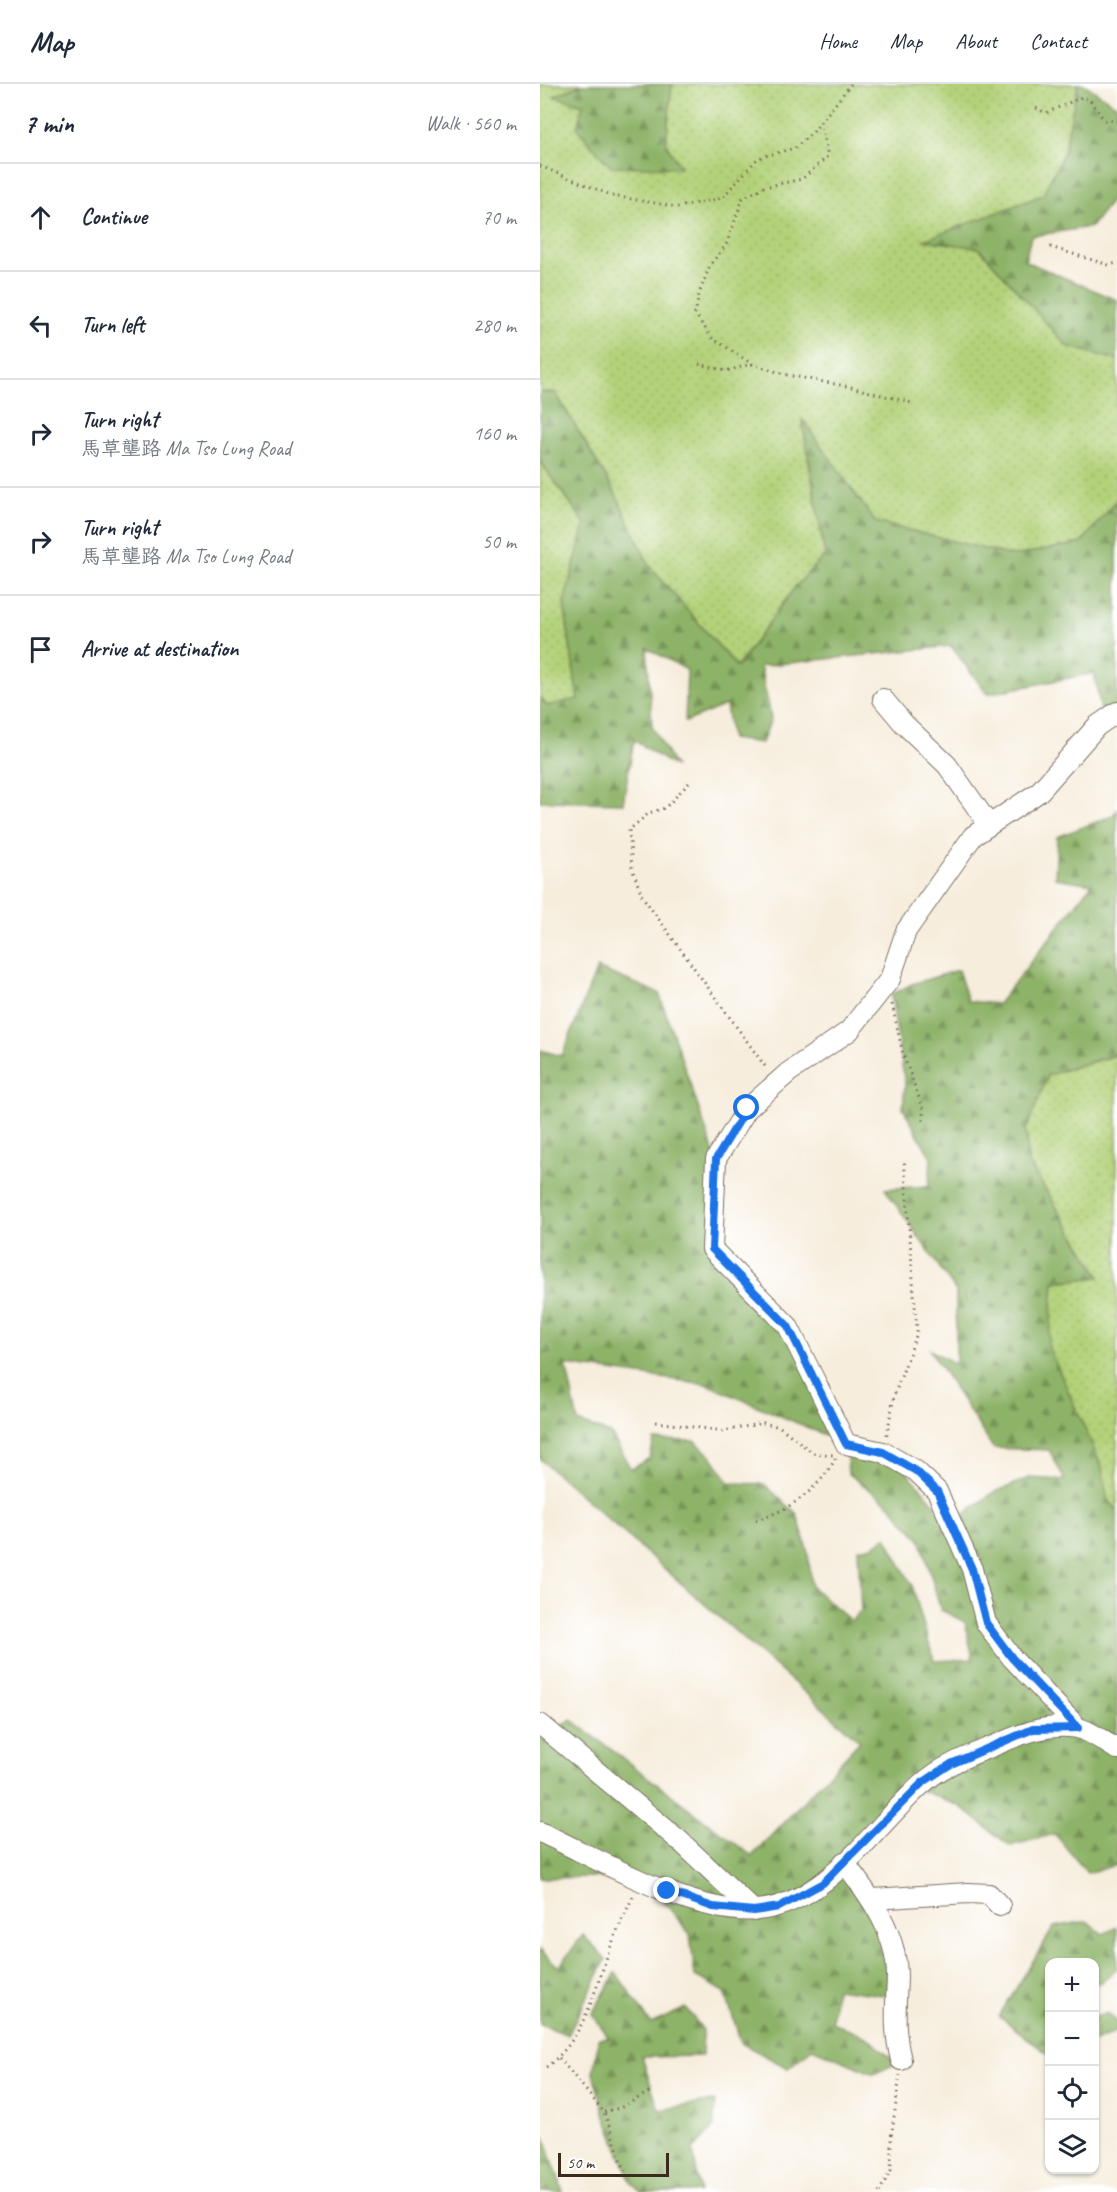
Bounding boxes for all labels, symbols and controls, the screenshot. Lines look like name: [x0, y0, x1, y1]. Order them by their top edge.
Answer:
text: Map: [30, 24, 73, 59]
text: Home: [819, 28, 857, 54]
text: Map: [890, 28, 922, 54]
text: About: [955, 28, 997, 54]
text: Contact: [1030, 28, 1087, 54]
text: 7 min: [24, 107, 74, 140]
text: Walk · 560 m: [426, 111, 516, 136]
icon: ahead: [24, 201, 57, 234]
text: Continue: [81, 203, 147, 231]
text: 70 m: [482, 205, 516, 230]
icon: left: [24, 309, 57, 342]
text: Turn left: [81, 311, 145, 339]
text: 280 m: [473, 313, 516, 338]
text: Turn right: [81, 406, 158, 434]
icon: right: [24, 417, 57, 450]
text: 160 m: [473, 421, 516, 446]
text: 馬草壟路 Ma Tso Lung Road: [81, 436, 291, 461]
text: Turn right: [81, 514, 158, 542]
icon: right: [24, 525, 57, 558]
text: 50 m: [482, 529, 516, 554]
text: 馬草壟路 Ma Tso Lung Road: [81, 544, 291, 569]
icon: arrive: [24, 633, 57, 666]
text: Arrive at destination: [81, 635, 238, 663]
route start: [733, 1094, 759, 1120]
route end: [653, 1877, 679, 1903]
map controls: [1045, 1958, 1099, 2174]
button: +: [1045, 1958, 1099, 2012]
button: −: [1045, 2012, 1099, 2066]
button: locate: [1045, 2066, 1099, 2120]
button: layers: [1045, 2120, 1099, 2174]
scale bar: [558, 2150, 669, 2178]
text: 50 m: [567, 2153, 594, 2173]

